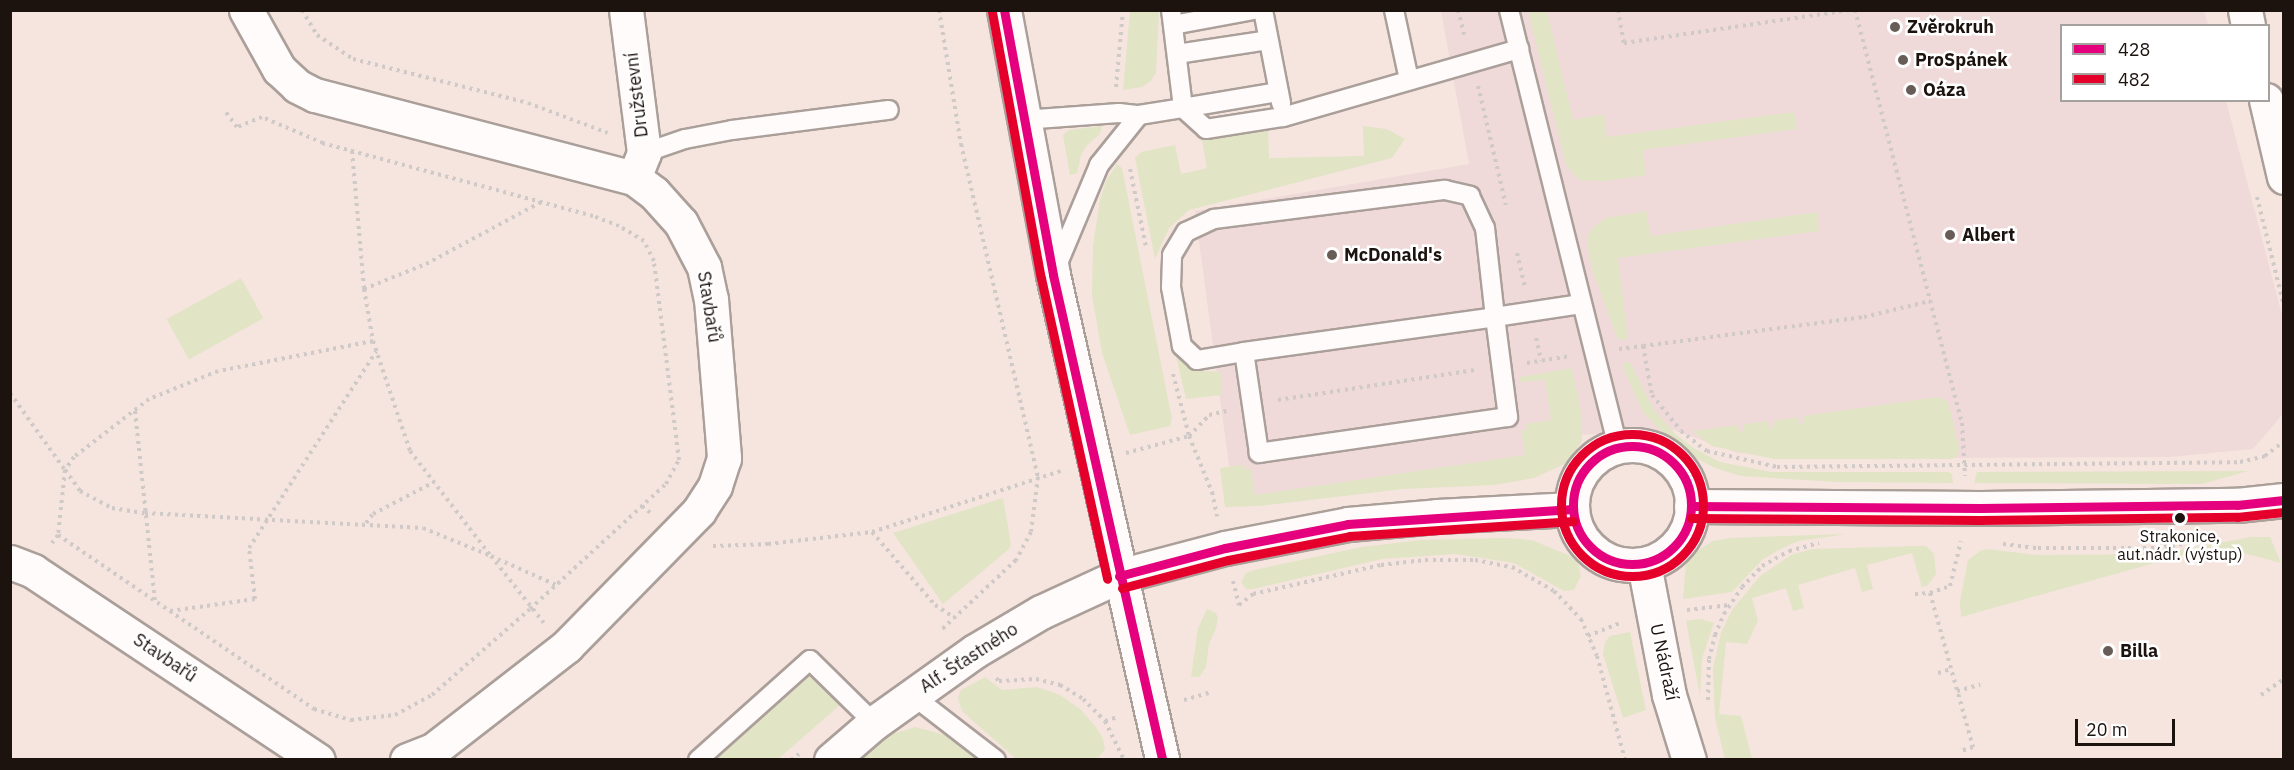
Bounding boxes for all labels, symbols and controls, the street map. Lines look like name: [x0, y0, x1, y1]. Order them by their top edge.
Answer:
place label: Zvěrokruh: [1907, 16, 1994, 38]
marker: Zvěrokruh: [1888, 20, 1902, 34]
legend: [2060, 24, 2270, 102]
text: 428: [2118, 38, 2150, 61]
place label: ProSpánek: [1915, 49, 2008, 71]
street label: Družstevní: [621, 51, 653, 139]
marker: ProSpánek: [1896, 53, 1910, 67]
text: 482: [2118, 68, 2150, 91]
place label: Oáza: [1923, 79, 1966, 101]
marker: Oáza: [1904, 83, 1918, 97]
place label: Albert: [1962, 224, 2015, 246]
marker: Albert: [1943, 228, 1957, 242]
place label: McDonald's: [1344, 244, 1442, 266]
marker: McDonald's: [1325, 248, 1339, 262]
street label: Stavbařů: [693, 270, 725, 344]
marker: Strakonice, aut.nádr. (výstup): [2174, 512, 2186, 524]
place label: Strakonice, aut.nádr. (výstup): [2117, 526, 2243, 564]
street label: Alf. Šťastného: [916, 618, 1022, 698]
street label: U Nádraží: [1645, 621, 1683, 703]
street label: Stavbařů: [129, 629, 201, 687]
place label: Billa: [2120, 640, 2158, 662]
marker: Billa: [2101, 644, 2115, 658]
scale bar: [2078, 707, 2178, 745]
text: 20 m: [2086, 718, 2128, 741]

